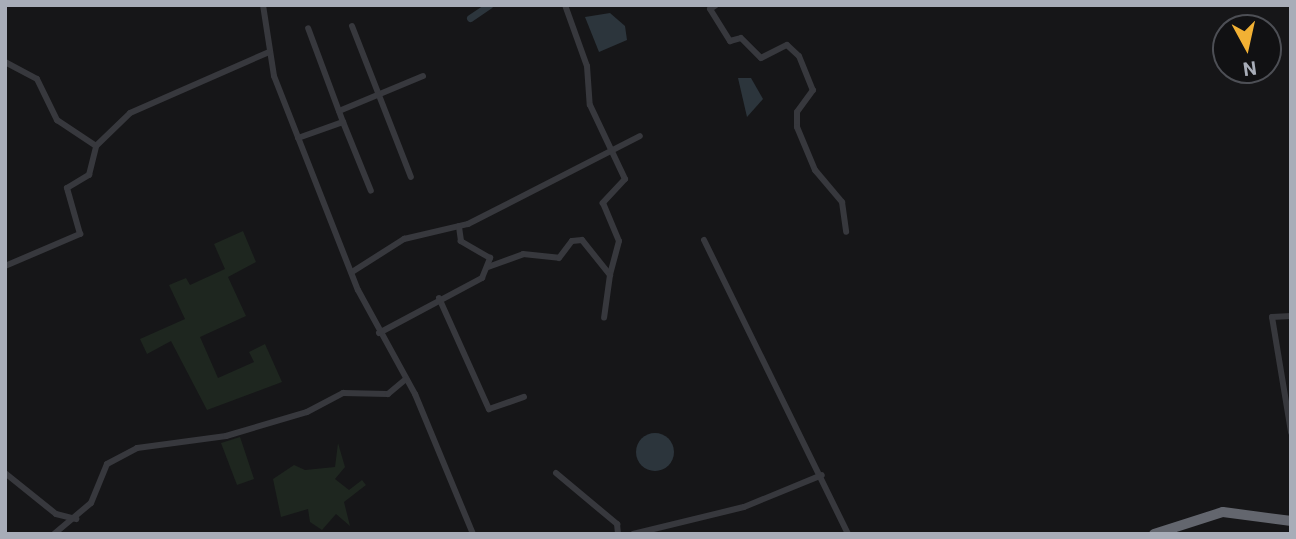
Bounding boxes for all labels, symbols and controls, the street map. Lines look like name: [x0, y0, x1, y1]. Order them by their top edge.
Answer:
north arrow: [1212, 14, 1282, 84]
text: N: [1241, 56, 1258, 81]

